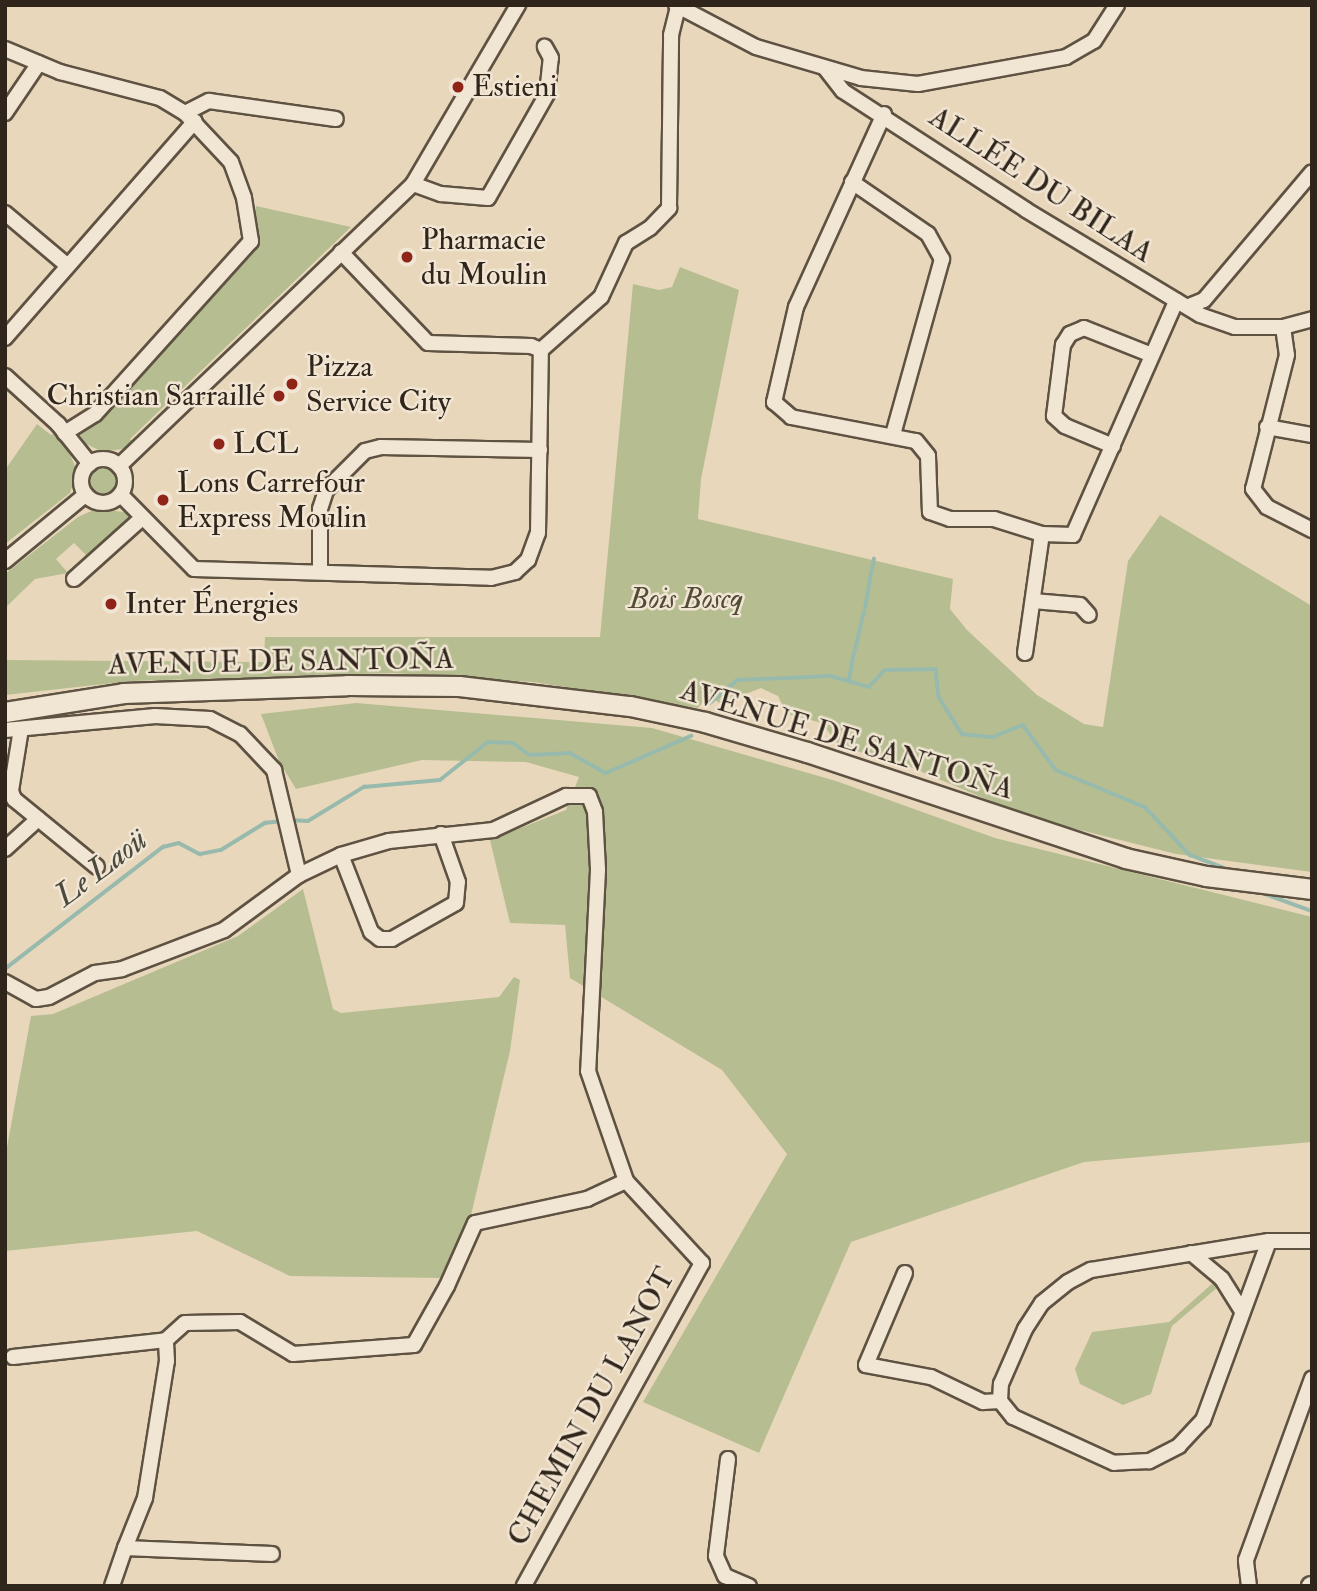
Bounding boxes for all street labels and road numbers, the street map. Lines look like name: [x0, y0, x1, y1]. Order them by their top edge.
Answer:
street label: ALLÉE DU BILAA: [922, 99, 1160, 271]
street label: AVENUE DE SANTOÑA: [108, 641, 454, 683]
street label: AVENUE DE SANTOÑA: [676, 672, 1018, 808]
street label: CHEMIN DU LANOT: [500, 1262, 684, 1552]

